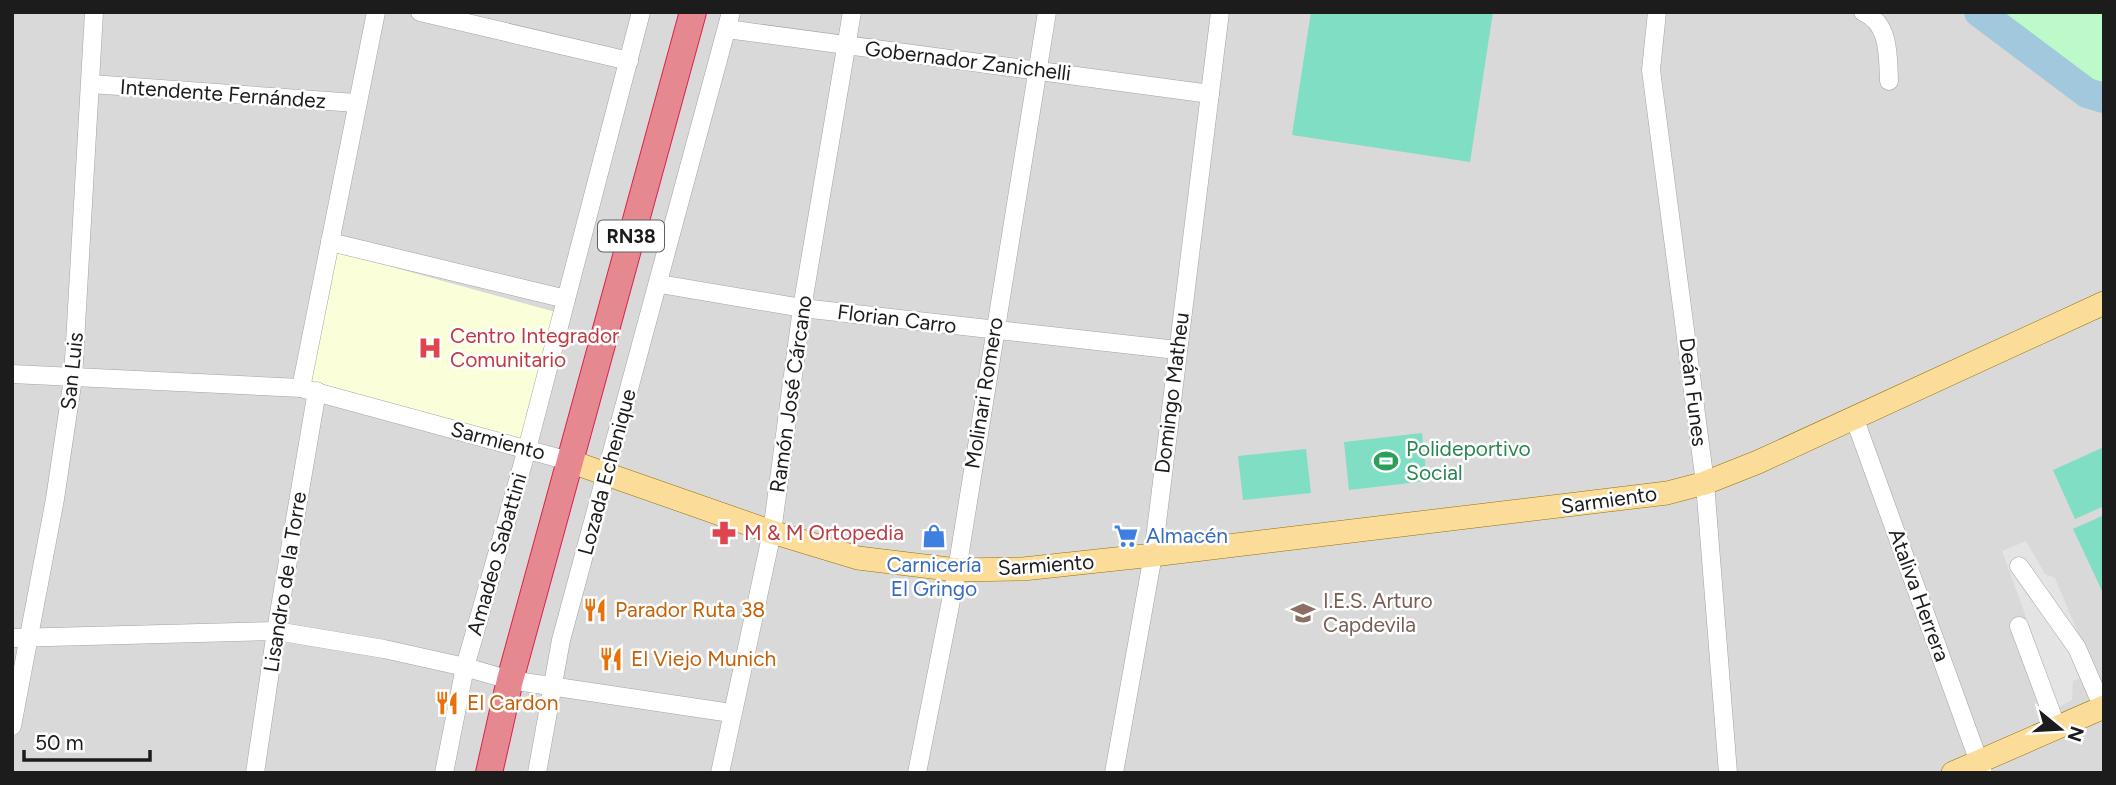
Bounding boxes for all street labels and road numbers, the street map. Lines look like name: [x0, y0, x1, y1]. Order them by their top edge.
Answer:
street label: Gobernador Zanichelli: [863, 35, 1073, 86]
street label: Intendente Fernández: [119, 74, 327, 113]
road number: RN38: [598, 220, 664, 252]
street label: Ramón José Cárcano: [764, 294, 817, 494]
street label: Florian Carro: [836, 299, 958, 338]
street label: Domingo Matheu: [1149, 311, 1194, 475]
street label: Molinari Romero: [959, 315, 1008, 470]
street label: San Luis: [55, 331, 88, 411]
street label: Deán Funes: [1674, 336, 1713, 448]
street label: Lozada Echenique: [572, 386, 641, 558]
street label: Sarmiento: [448, 416, 548, 465]
street label: Amadeo Sabattini: [461, 470, 532, 638]
street label: Sarmiento: [1559, 480, 1659, 519]
street label: Lisandro de la Torre: [258, 490, 311, 674]
street label: Ataliva Herrera: [1884, 525, 1955, 665]
street label: Sarmiento: [997, 549, 1095, 580]

